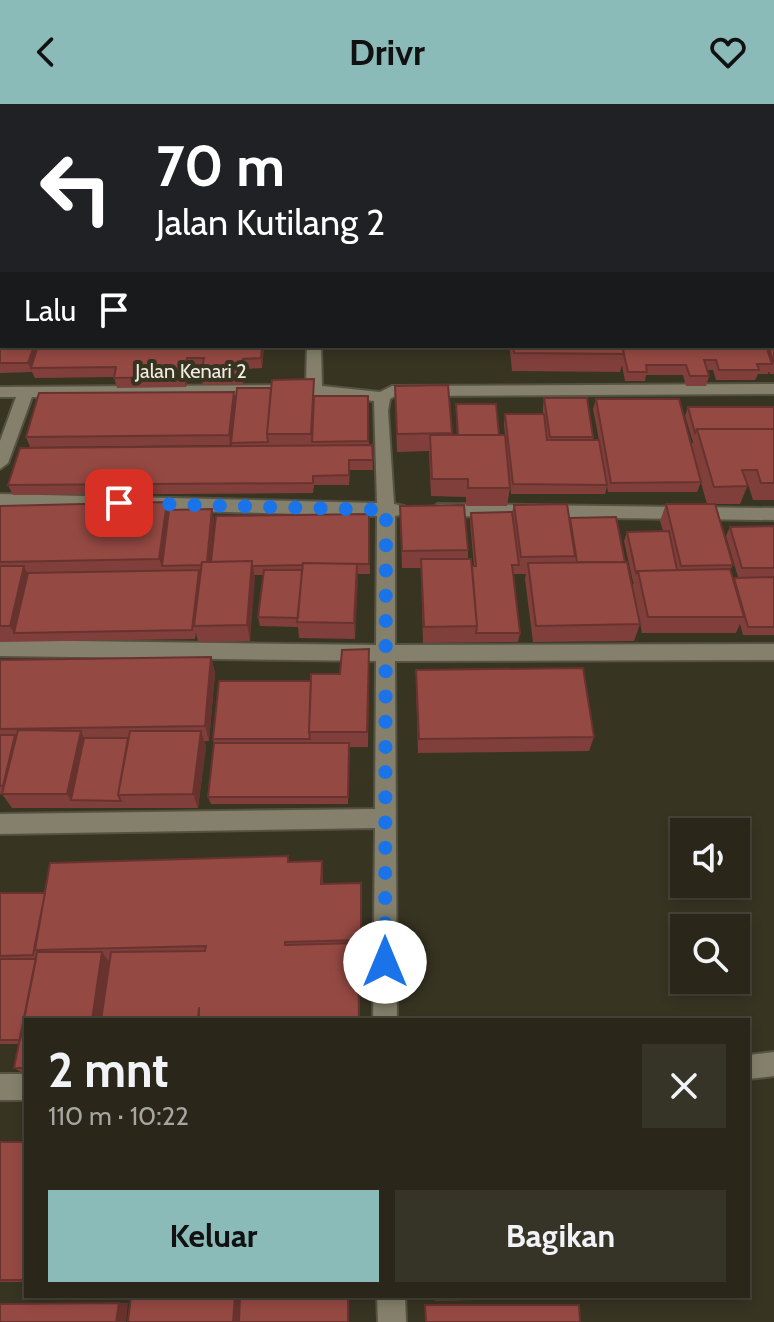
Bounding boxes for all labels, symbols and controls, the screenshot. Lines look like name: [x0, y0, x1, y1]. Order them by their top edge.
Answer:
icon: back: [24, 30, 68, 74]
text: Drivr: [349, 30, 425, 74]
icon: heart: [706, 30, 750, 74]
text: 70 m: [156, 132, 285, 200]
icon: left: [24, 136, 128, 240]
text: Jalan Kutilang 2: [156, 200, 385, 244]
icon: arrive: [92, 288, 136, 332]
text: Lalu: [24, 292, 76, 329]
street label: Jalan Kenari 2: [134, 359, 247, 383]
pin: [85, 469, 153, 537]
icon: arrive: [97, 481, 141, 525]
map controls: [670, 818, 750, 994]
button: sound: [670, 818, 750, 898]
button: search: [670, 914, 750, 994]
position arrow: [343, 920, 427, 1004]
text: 2 mnt: [48, 1041, 169, 1099]
button: close: [642, 1044, 726, 1128]
text: 110 m · 10:22: [48, 1100, 189, 1132]
button: Keluar: [48, 1190, 379, 1282]
button: Bagikan: [395, 1190, 726, 1282]

